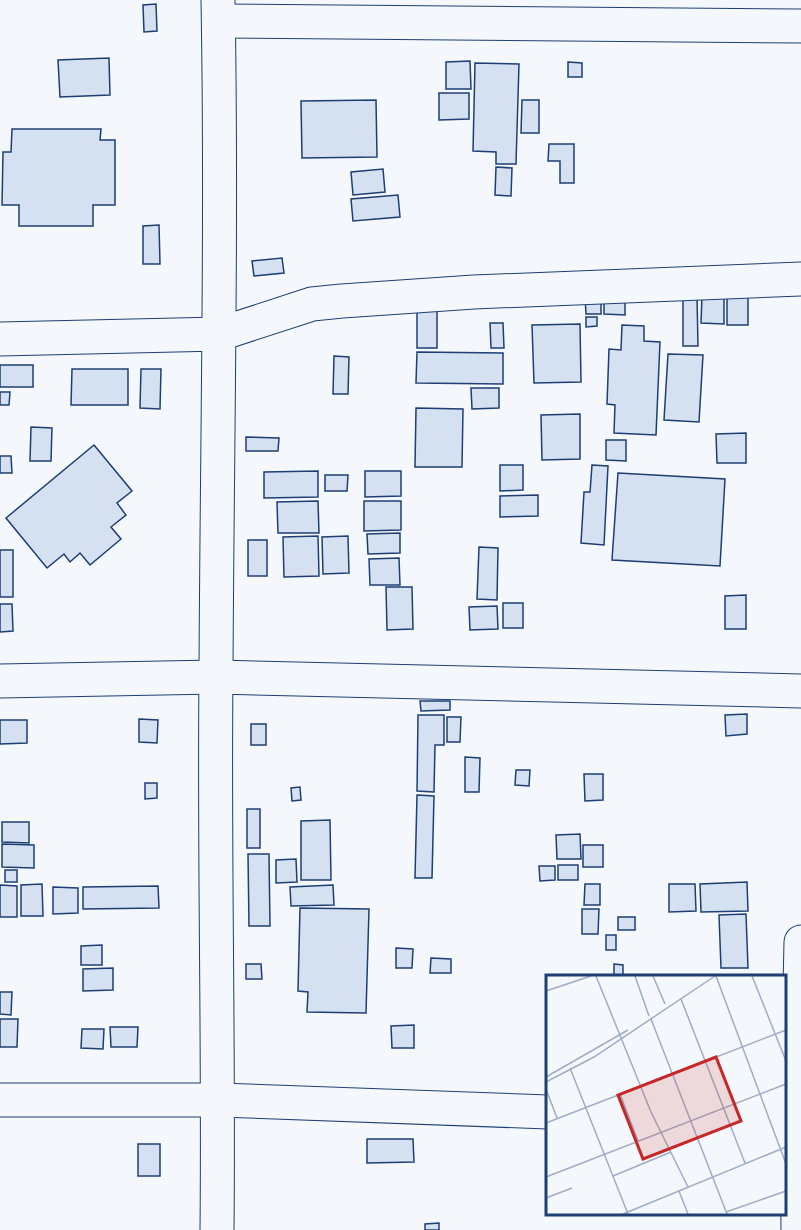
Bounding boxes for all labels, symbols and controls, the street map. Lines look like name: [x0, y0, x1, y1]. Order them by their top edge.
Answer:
inset map: [546, 975, 786, 1215]

